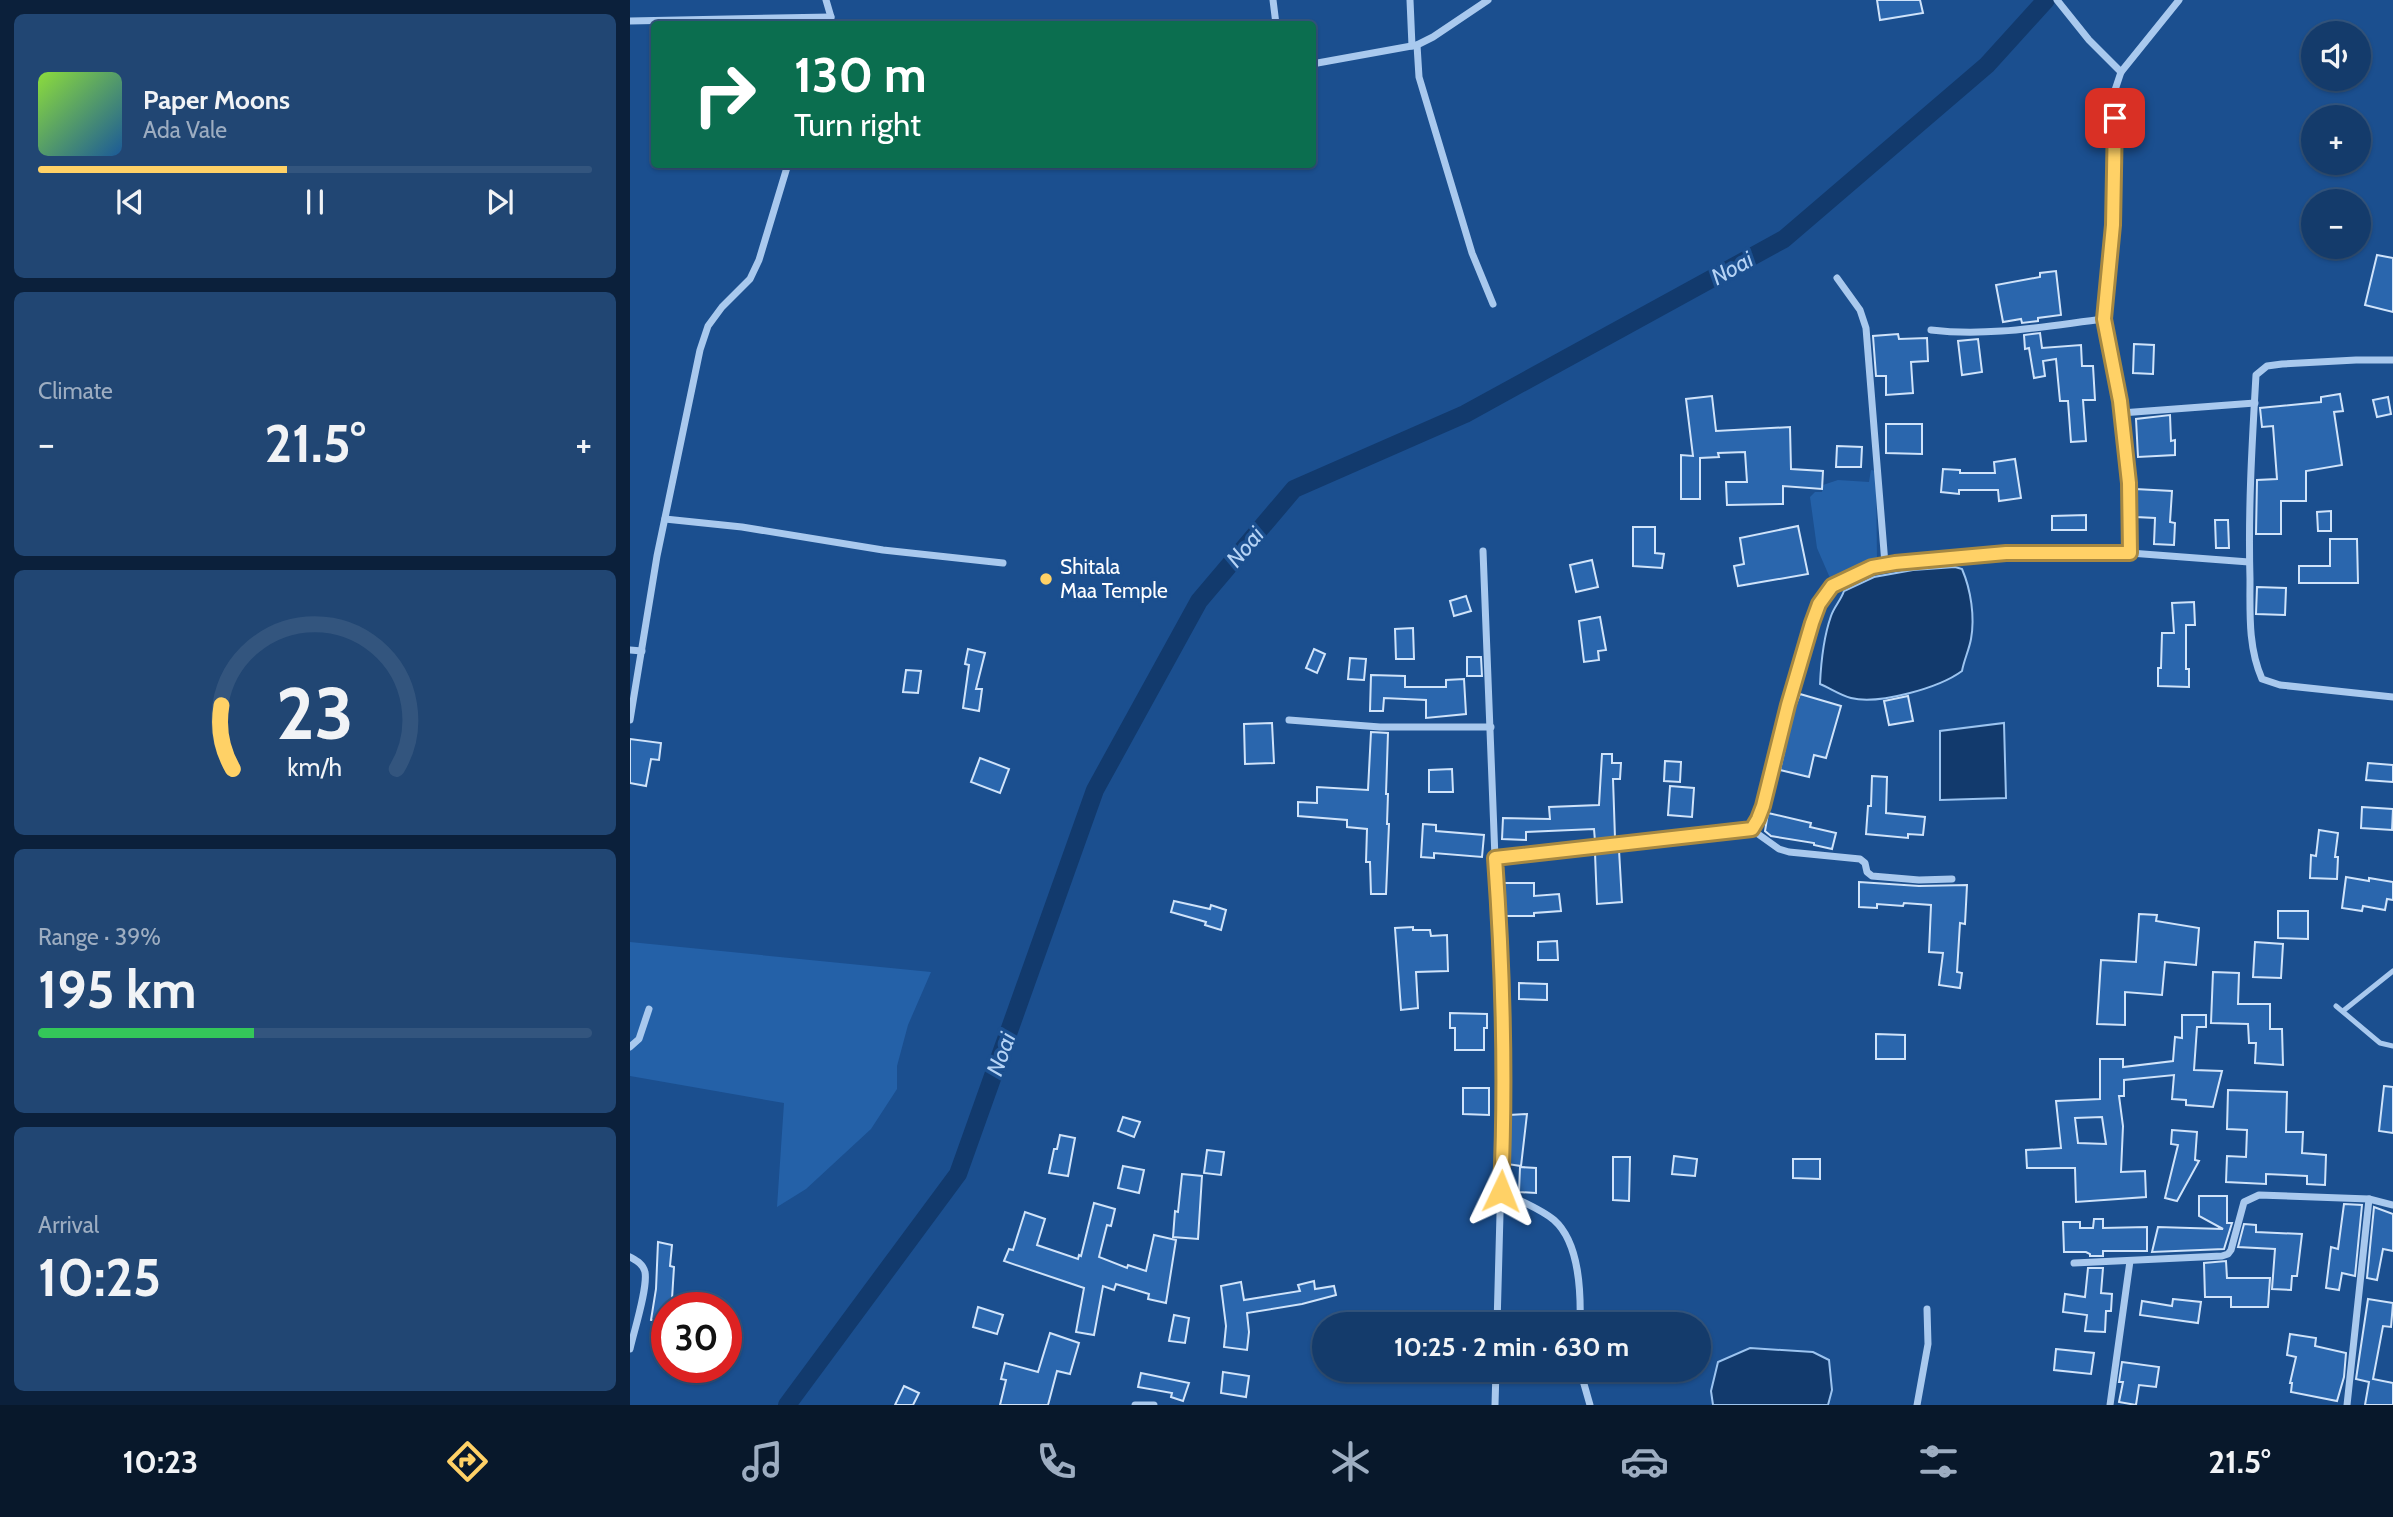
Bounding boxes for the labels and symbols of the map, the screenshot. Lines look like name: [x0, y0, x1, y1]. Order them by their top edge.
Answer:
pin: [2085, 88, 2145, 148]
water label: Noai: [1706, 245, 1759, 291]
water label: Noai: [1220, 520, 1271, 573]
place label: Shitala Maa Temple: [1060, 554, 1168, 603]
marker: Shitala Maa Temple: [1038, 571, 1054, 587]
water label: Noai: [980, 1028, 1022, 1079]
position arrow: [1464, 1154, 1538, 1228]
speed limit sign: 30: [651, 1292, 742, 1383]

